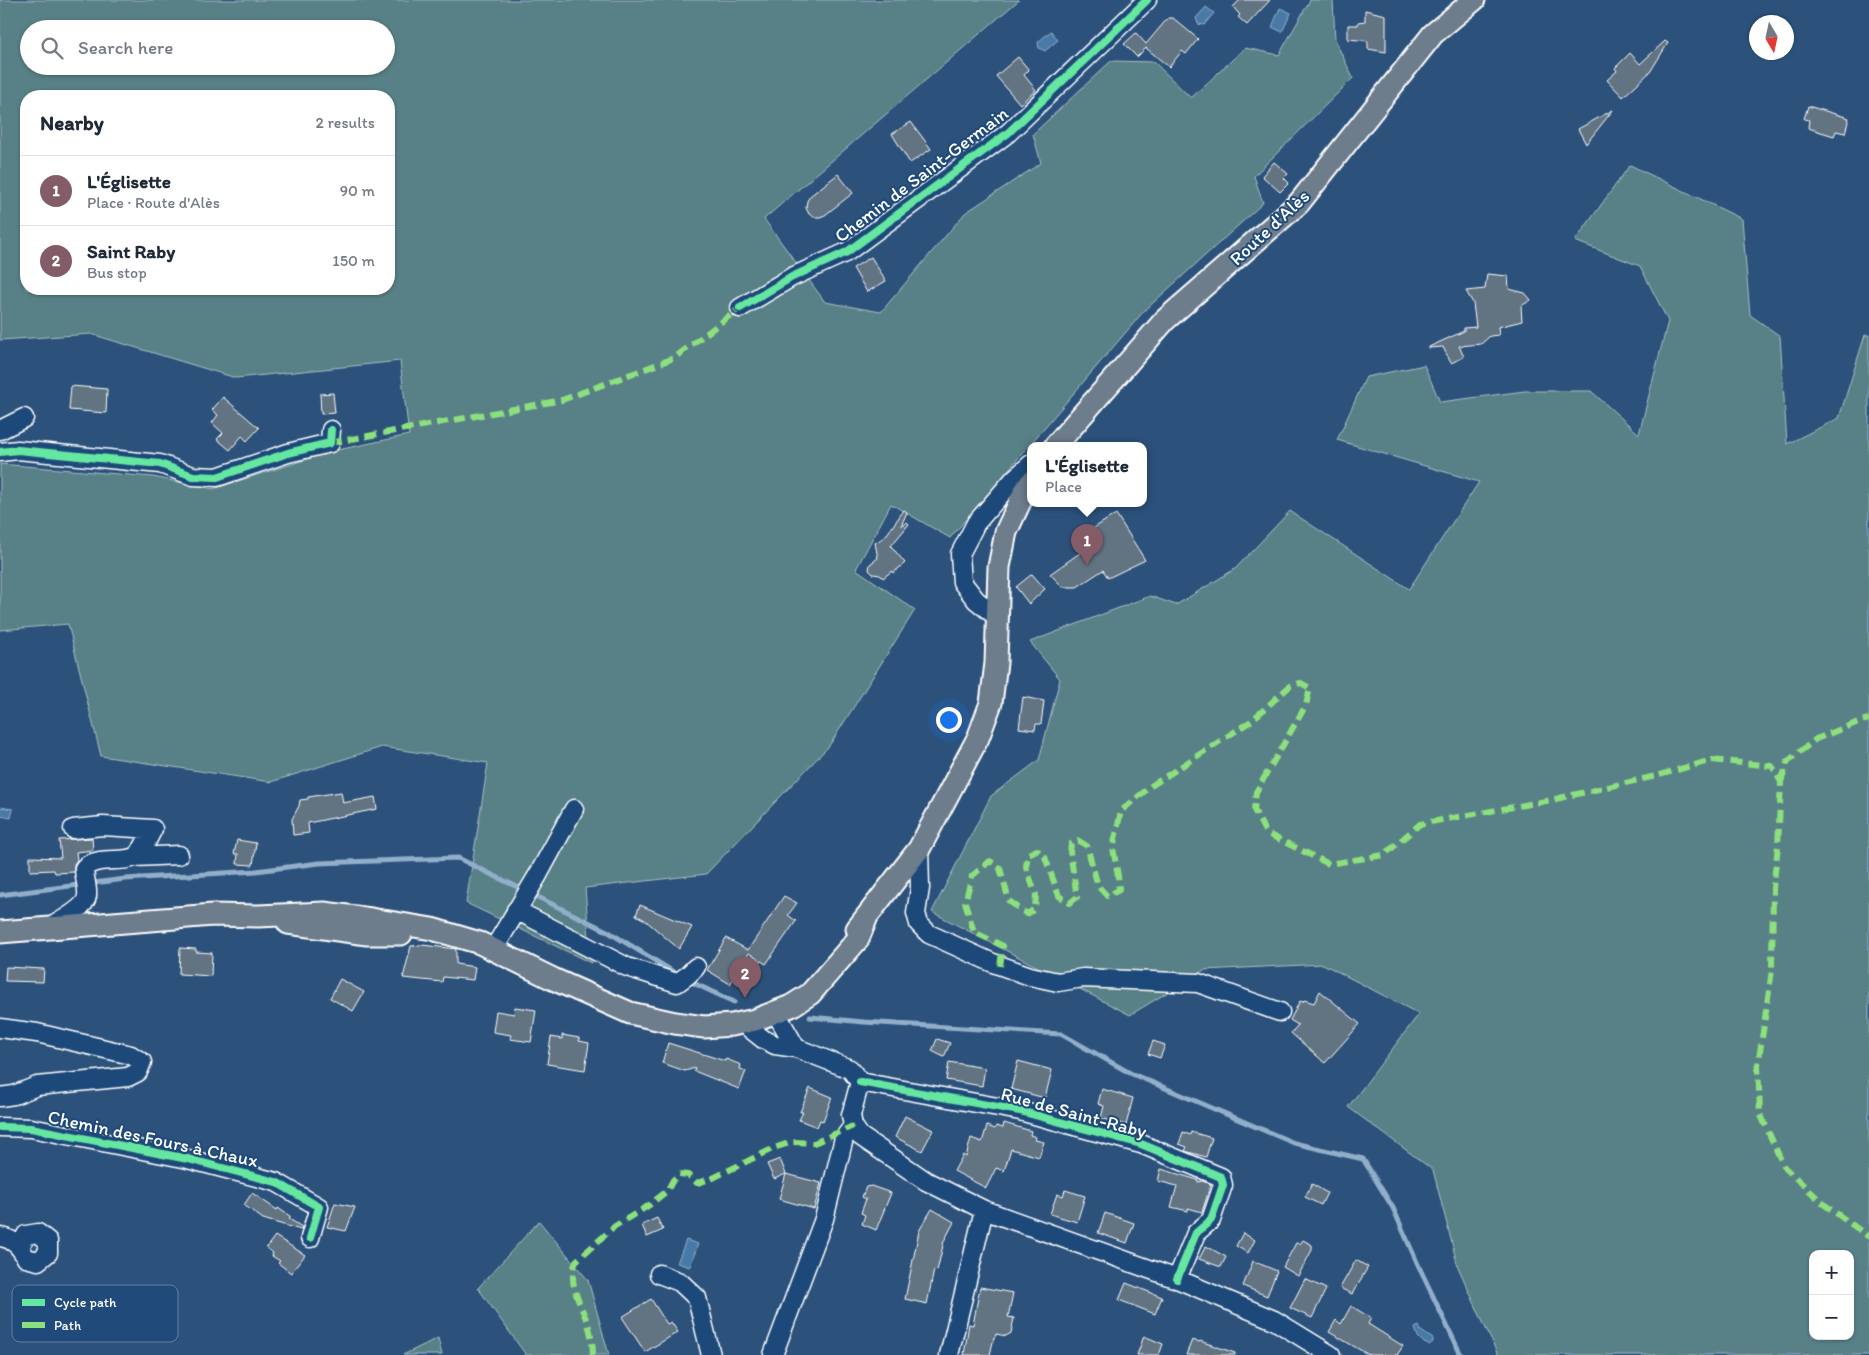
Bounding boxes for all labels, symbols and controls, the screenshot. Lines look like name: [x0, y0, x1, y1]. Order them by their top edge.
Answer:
north arrow: [1749, 15, 1794, 60]
search box: [20, 20, 395, 75]
icon: search: [38, 34, 66, 62]
text: Search here: [78, 36, 173, 59]
street label: Chemin de Saint-Germain: [830, 101, 1013, 247]
text: Nearby: [40, 110, 104, 135]
text: 2 results: [315, 113, 375, 132]
text: L'Églisette: [87, 170, 171, 193]
text: 1: [52, 181, 60, 200]
text: 90 m: [340, 181, 375, 200]
street label: Route d'Alès: [1225, 185, 1314, 270]
text: Place · Route d'Alès: [87, 193, 220, 212]
text: Saint Raby: [87, 240, 175, 263]
text: 2: [52, 251, 60, 270]
text: 150 m: [332, 251, 375, 270]
text: Bus stop: [87, 263, 147, 282]
popup: [1027, 442, 1147, 507]
text: L'Églisette: [1045, 454, 1129, 477]
text: Place: [1045, 477, 1082, 496]
pin: 1: [1071, 524, 1103, 565]
your location: [936, 707, 962, 733]
pin: 2: [729, 957, 761, 998]
street label: Rue de Saint-Raby: [998, 1082, 1149, 1143]
street label: Chemin des Fours à Chaux: [46, 1105, 261, 1172]
map controls: [1809, 1250, 1854, 1340]
button: +: [1809, 1250, 1854, 1295]
legend: [12, 1285, 178, 1342]
text: Cycle path: [54, 1294, 117, 1311]
button: −: [1809, 1295, 1854, 1340]
text: Path: [54, 1317, 81, 1334]

